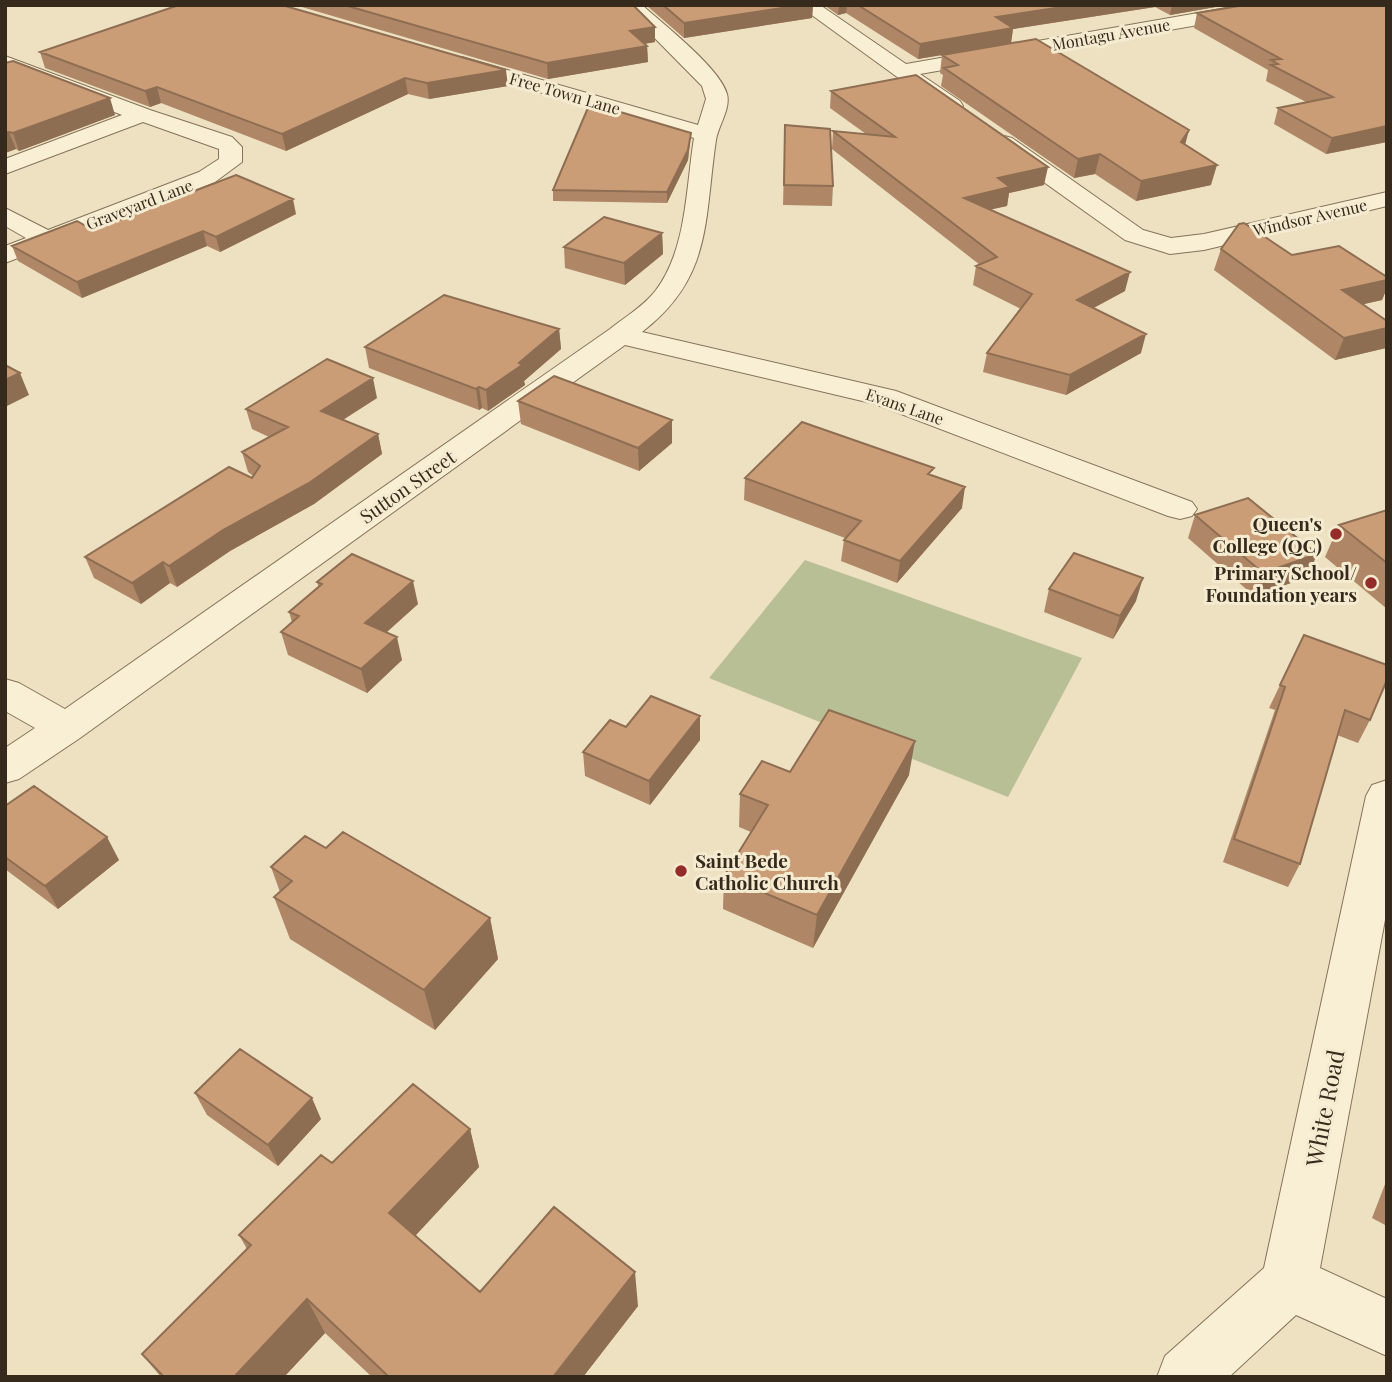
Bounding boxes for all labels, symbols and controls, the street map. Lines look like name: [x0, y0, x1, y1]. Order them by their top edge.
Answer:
street label: Montagu Avenue: [1050, 13, 1172, 55]
street label: Free Town Lane: [507, 67, 623, 119]
street label: Graveyard Lane: [83, 174, 195, 234]
street label: Windsor Avenue: [1250, 194, 1369, 241]
street label: Evans Lane: [863, 383, 947, 429]
street label: Sutton Street: [354, 443, 460, 529]
place label: Queen's College (QC): [1212, 510, 1322, 558]
marker: Queen's College (QC): [1328, 526, 1344, 542]
place label: Primary School/ Foundation years: [1206, 559, 1357, 607]
marker: Primary School/ Foundation years: [1363, 575, 1379, 591]
place label: Saint Bede Catholic Church: [695, 847, 839, 895]
marker: Saint Bede Catholic Church: [673, 863, 689, 879]
street label: White Road: [1297, 1047, 1351, 1170]

